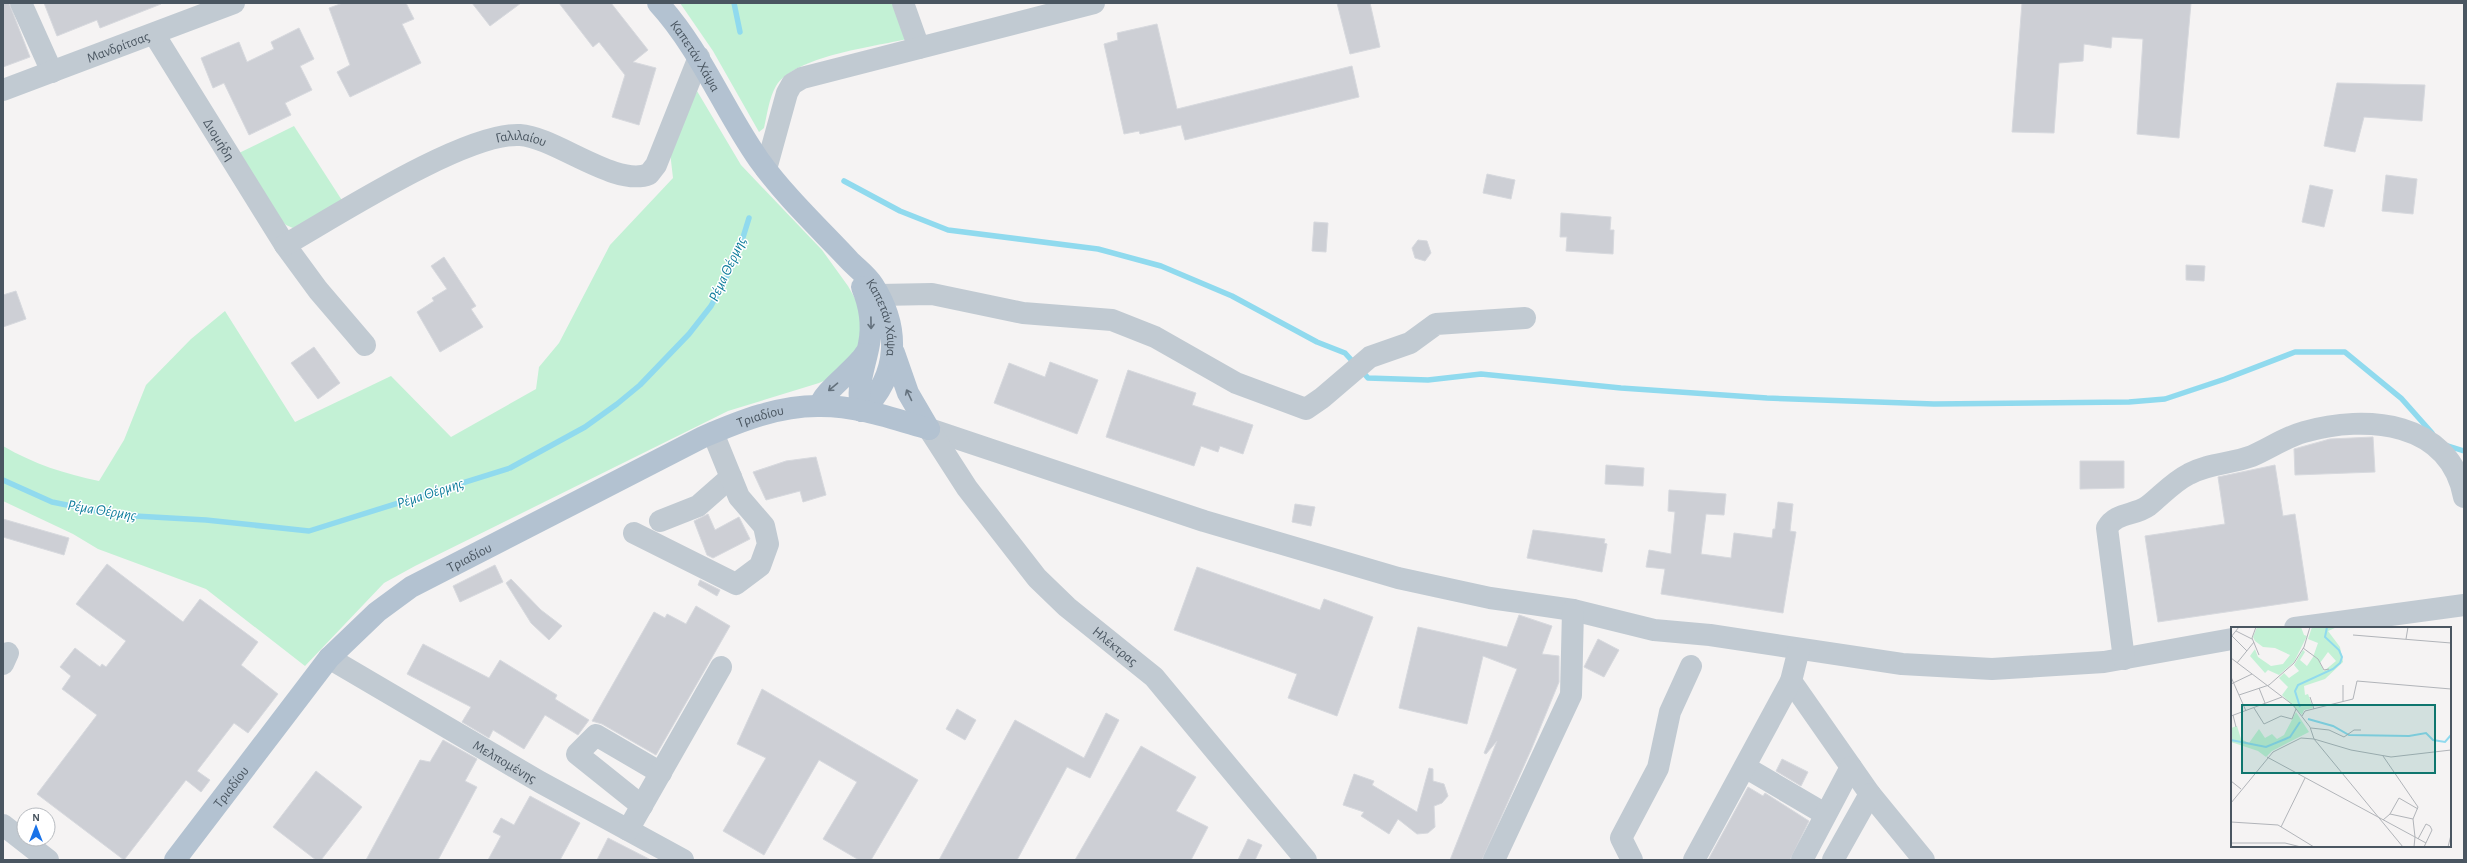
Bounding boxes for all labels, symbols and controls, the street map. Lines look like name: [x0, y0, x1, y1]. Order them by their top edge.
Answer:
street label: Καπετάν Χάψα: [667, 18, 722, 94]
street label: Μανδρίτσας: [85, 29, 152, 66]
street label: Διομήδη: [200, 116, 237, 163]
street label: Γαλιλαίου: [494, 129, 548, 150]
water label: Ρέμα Θέρμης: [706, 234, 749, 304]
street label: Καπετάν Χάψα: [863, 276, 898, 357]
one-way arrow: [867, 316, 874, 329]
one-way arrow: [828, 383, 838, 392]
one-way arrow: [905, 390, 912, 402]
street label: Τριαδίου: [735, 404, 785, 431]
water label: Ρέμα Θέρμης: [395, 475, 466, 511]
water label: Ρέμα Θέρμης: [67, 498, 138, 523]
street label: Τριαδίου: [445, 541, 494, 575]
street label: Ηλέκτρας: [1090, 625, 1140, 669]
inset map: [2231, 627, 2451, 847]
street label: Μελπομένης: [470, 738, 539, 786]
street label: Τριαδίου: [211, 764, 252, 811]
north arrow: [16, 807, 56, 847]
text: N: [32, 812, 40, 823]

